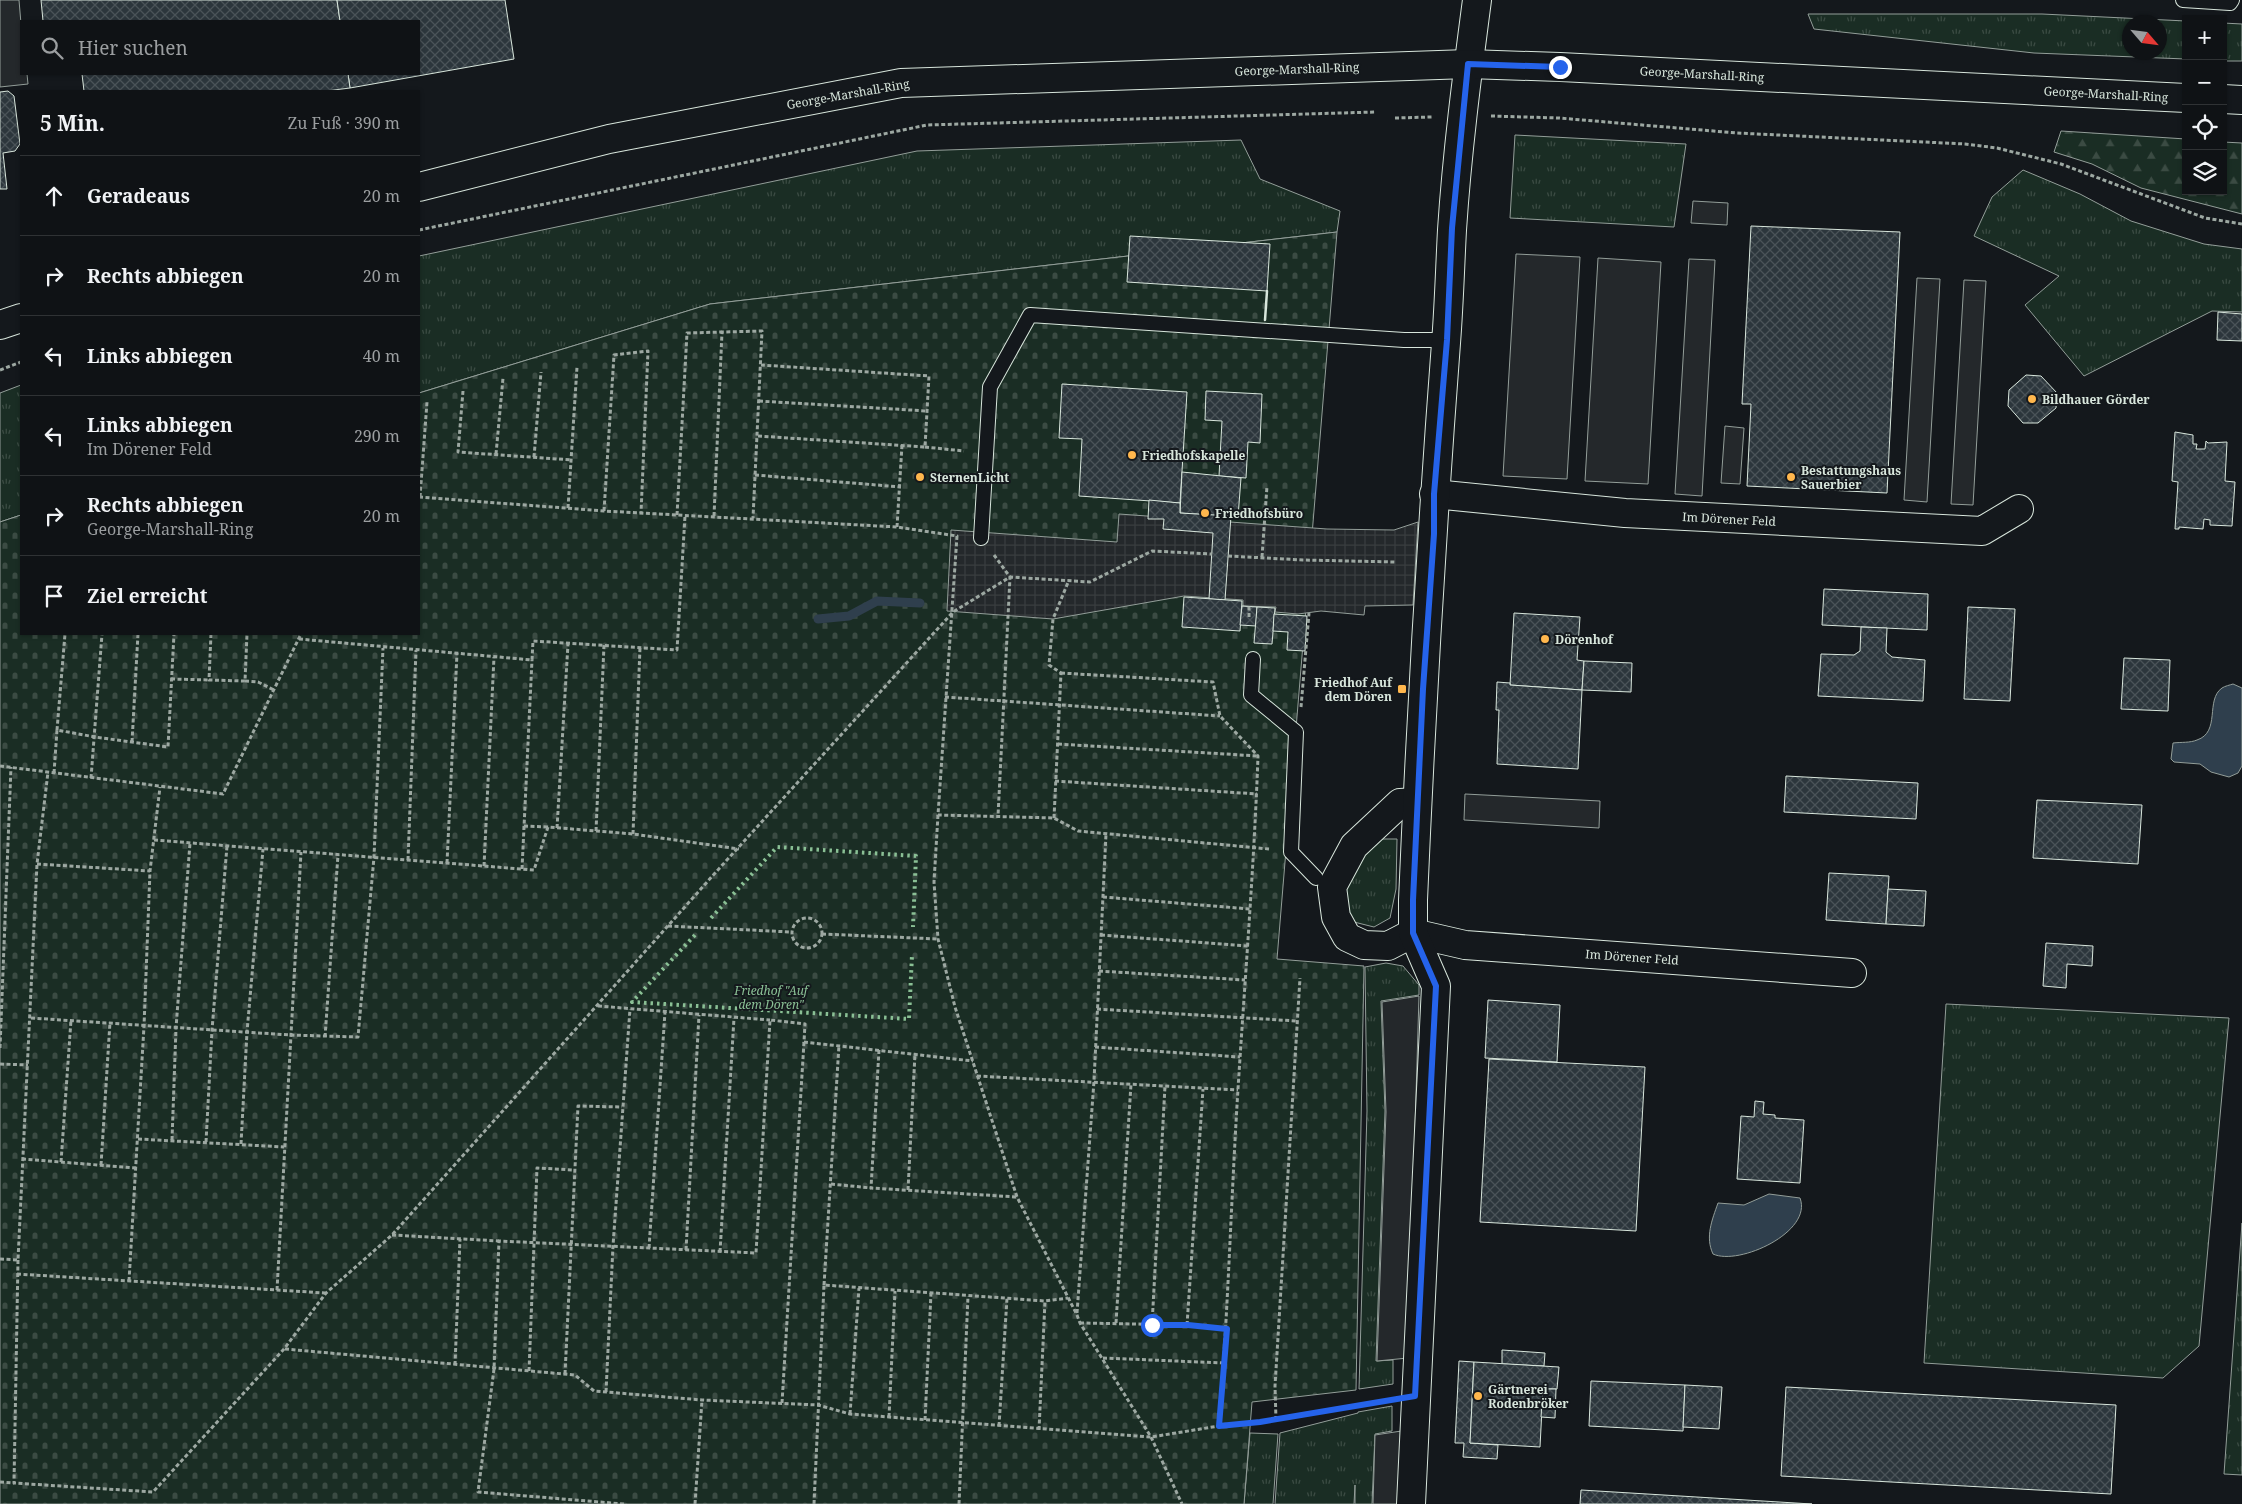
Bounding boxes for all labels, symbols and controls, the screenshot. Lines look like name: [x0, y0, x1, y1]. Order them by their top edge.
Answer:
north arrow: [2122, 15, 2167, 60]
map controls: [2182, 15, 2227, 195]
button: +: [2182, 15, 2227, 60]
search box: [20, 20, 420, 75]
icon: search: [38, 34, 66, 62]
text: Hier suchen: [78, 35, 188, 61]
route end: [1549, 56, 1572, 79]
street label: George-Marshall-Ring: [1234, 58, 1360, 80]
button: −: [2182, 60, 2227, 105]
street label: George-Marshall-Ring: [1639, 62, 1765, 86]
street label: George-Marshall-Ring: [785, 75, 911, 113]
street label: George-Marshall-Ring: [2043, 82, 2169, 106]
button: locate: [2182, 105, 2227, 150]
text: 5 Min.: [40, 109, 105, 137]
text: Zu Fuß · 390 m: [288, 112, 400, 134]
button: layers: [2182, 150, 2227, 195]
icon: ahead: [40, 182, 68, 210]
text: Geradeaus: [87, 183, 190, 209]
text: 20 m: [363, 185, 400, 207]
icon: right: [40, 262, 68, 290]
text: Rechts abbiegen: [87, 263, 244, 289]
text: 20 m: [363, 265, 400, 287]
icon: left: [40, 342, 68, 370]
text: Links abbiegen: [87, 343, 233, 369]
text: 40 m: [363, 345, 400, 367]
place label: Bildhauer Görder: [2042, 391, 2150, 408]
marker: Bildhauer Görder: [2026, 393, 2038, 405]
text: Links abbiegen: [87, 412, 233, 438]
icon: left: [40, 422, 68, 450]
text: 290 m: [354, 425, 400, 447]
text: Im Dörener Feld: [87, 438, 212, 460]
place label: Friedhofskapelle: [1142, 447, 1246, 464]
marker: Friedhofskapelle: [1126, 449, 1138, 461]
place label: Bestattungshaus Sauerbier: [1801, 462, 1901, 493]
place label: SternenLicht: [930, 469, 1009, 486]
marker: SternenLicht: [914, 471, 926, 483]
marker: Bestattungshaus Sauerbier: [1785, 471, 1797, 483]
text: Rechts abbiegen: [87, 492, 244, 518]
icon: right: [40, 502, 68, 530]
text: 20 m: [363, 505, 400, 527]
place label: Friedhofsbüro: [1215, 505, 1303, 522]
marker: Friedhofsbüro: [1199, 507, 1211, 519]
street label: Im Dörener Feld: [1682, 508, 1777, 530]
text: George-Marshall-Ring: [87, 518, 253, 540]
icon: arrive: [40, 582, 68, 610]
text: Ziel erreicht: [87, 583, 208, 609]
place label: Dörenhof: [1555, 631, 1614, 648]
marker: Dörenhof: [1539, 633, 1551, 645]
place label: Friedhof Auf dem Dören: [1314, 674, 1393, 705]
marker: Friedhof Auf dem Dören: [1396, 683, 1408, 695]
street label: Im Dörener Feld: [1585, 945, 1680, 969]
park label: Friedhof "Auf dem Dören": [733, 982, 810, 1013]
route start: [1141, 1314, 1164, 1337]
place label: Gärtnerei Rodenbröker: [1488, 1381, 1569, 1412]
marker: Gärtnerei Rodenbröker: [1472, 1390, 1484, 1402]

